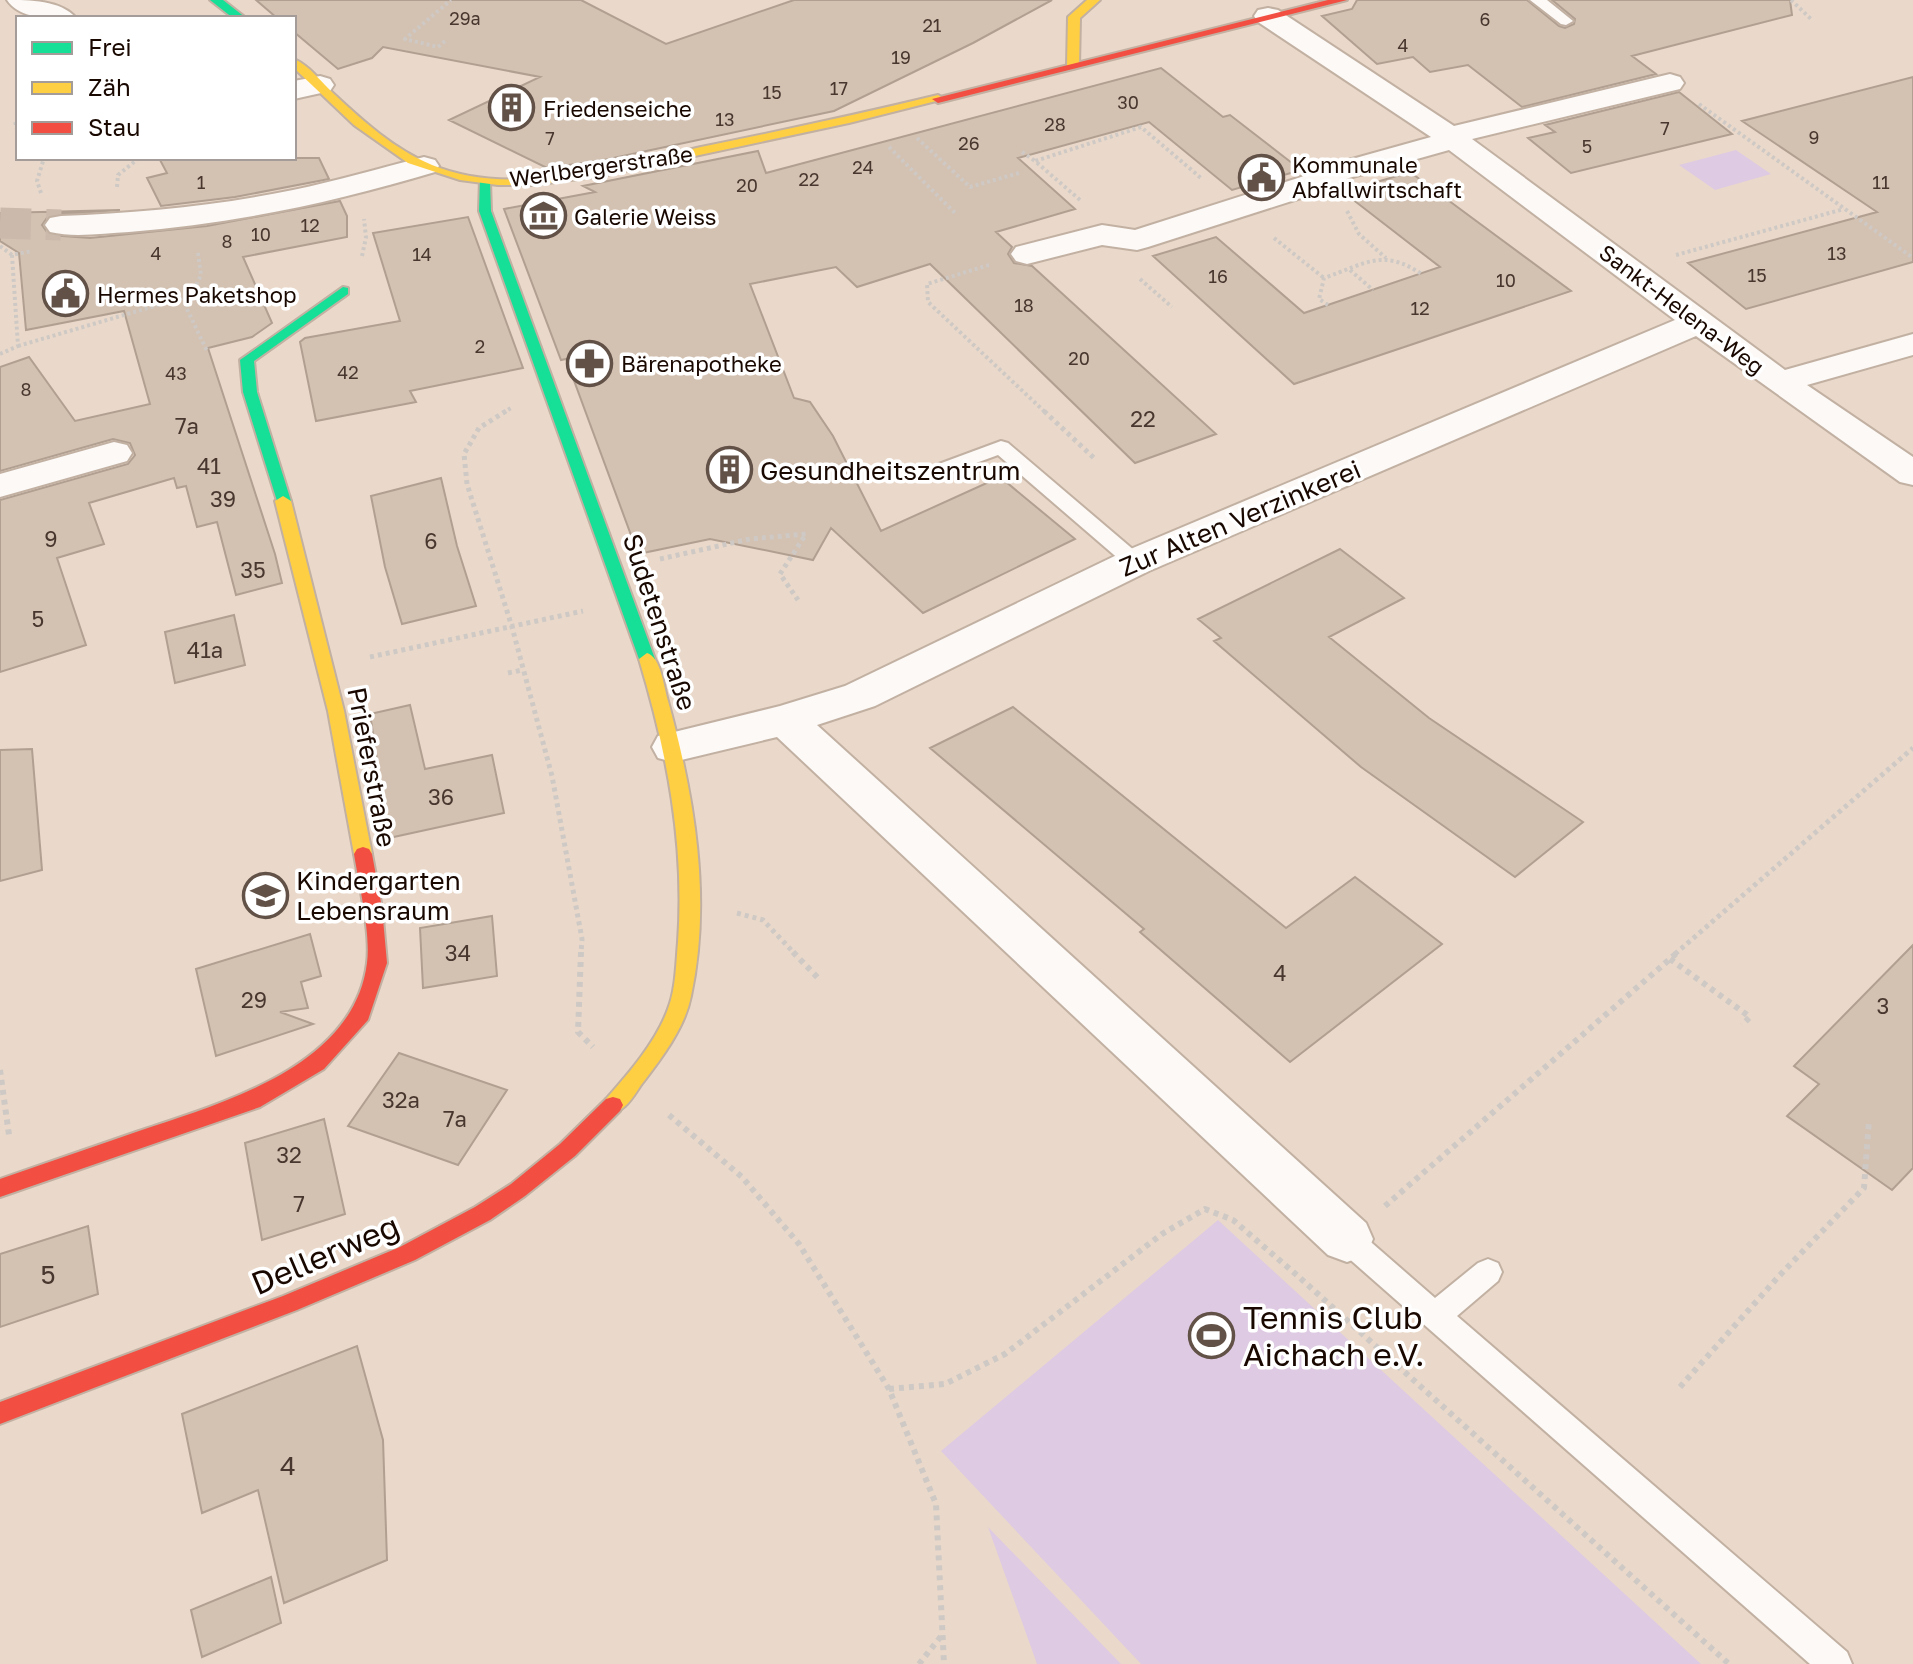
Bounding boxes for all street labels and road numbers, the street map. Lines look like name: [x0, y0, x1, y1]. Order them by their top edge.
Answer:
street label: Werlbergerstraße: [508, 140, 694, 192]
street label: Sankt-Helena-Weg: [1594, 238, 1770, 380]
street label: Zur Alten Verzinkerei: [1115, 453, 1365, 583]
street label: Sudetenstraße: [617, 530, 703, 714]
street label: Prieferstraße: [341, 684, 403, 850]
street label: Dellerweg: [245, 1206, 405, 1302]

